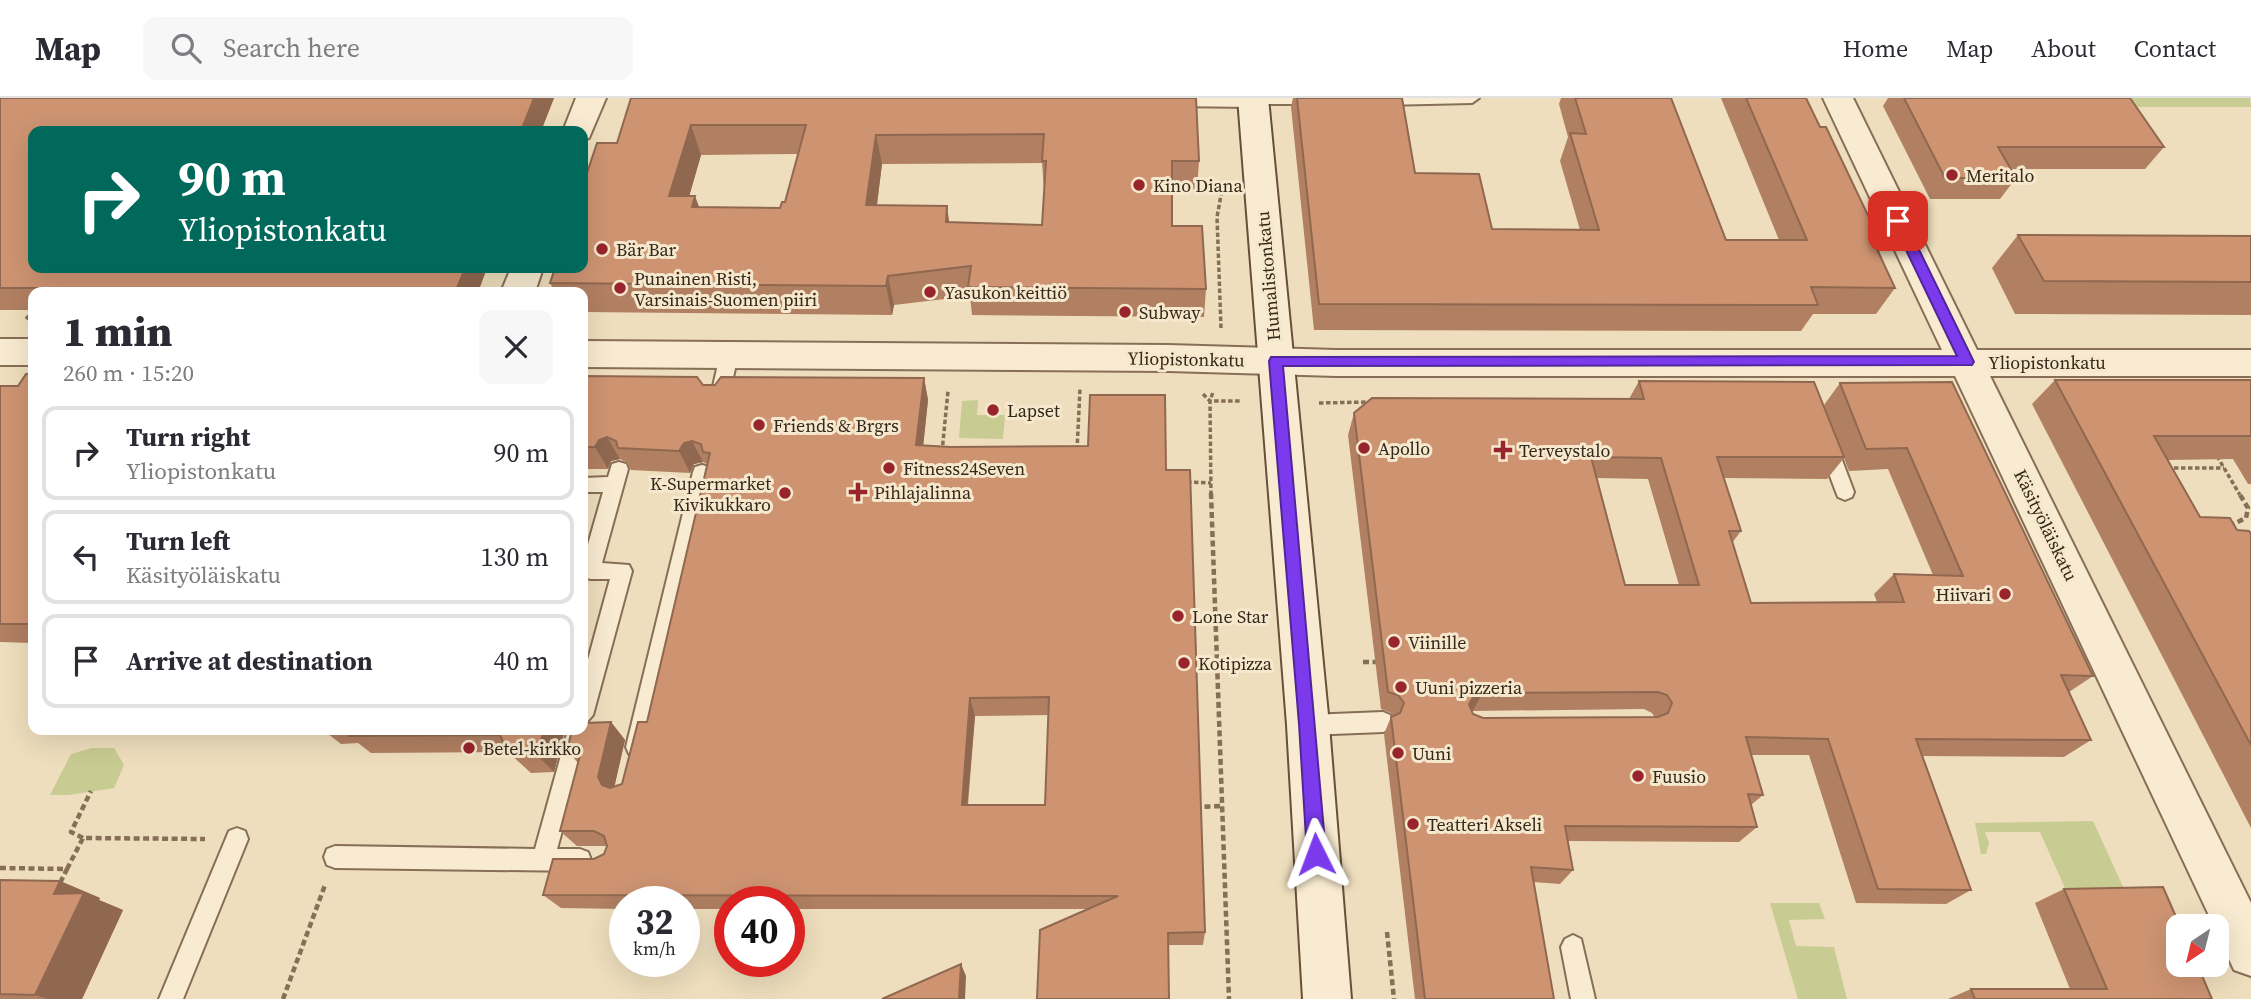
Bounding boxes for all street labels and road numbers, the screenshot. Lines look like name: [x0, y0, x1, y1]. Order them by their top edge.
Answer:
street label: Humalistonkatu: [1250, 210, 1286, 342]
street label: Yliopistonkatu: [1127, 345, 1245, 373]
street label: Yliopistonkatu: [1988, 350, 2106, 375]
street label: Käsityöläiskatu: [2008, 465, 2084, 585]

